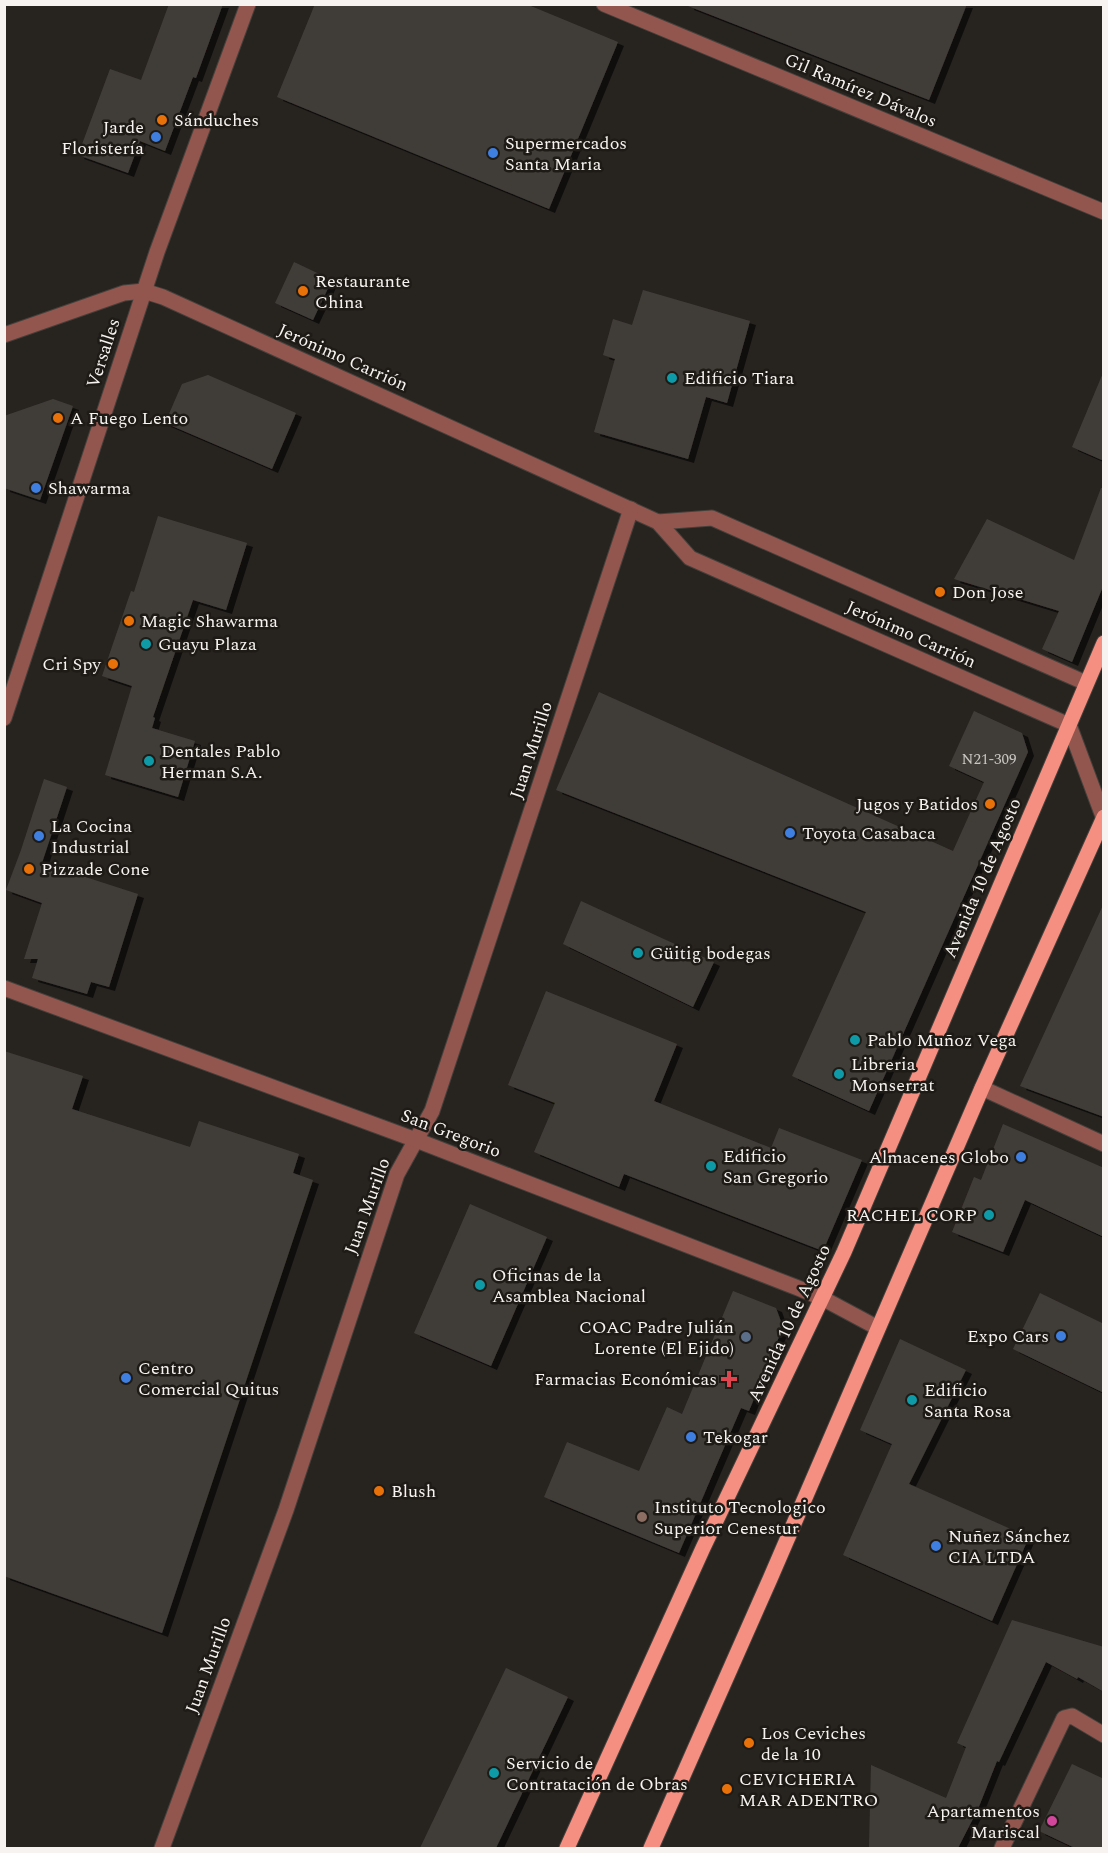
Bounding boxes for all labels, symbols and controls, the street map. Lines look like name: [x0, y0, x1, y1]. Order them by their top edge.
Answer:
street label: Gil Ramírez Dávalos: [780, 46, 941, 135]
place label: Sánduches: [174, 107, 259, 134]
marker: Sánduches: [155, 113, 169, 127]
place label: Jarde Floristería: [61, 114, 144, 162]
marker: Jarde Floristería: [149, 130, 163, 144]
place label: Supermercados Santa Maria: [505, 130, 627, 178]
marker: Supermercados Santa Maria: [486, 146, 500, 160]
place label: Restaurante China: [315, 268, 410, 316]
marker: Restaurante China: [296, 284, 310, 298]
street label: Versalles: [80, 315, 127, 391]
street label: Jerónimo Carrión: [273, 317, 412, 398]
place label: Edificio Tiara: [684, 365, 795, 392]
marker: Edificio Tiara: [665, 371, 679, 385]
place label: A Fuego Lento: [70, 405, 188, 432]
marker: A Fuego Lento: [51, 411, 65, 425]
place label: Shawarma: [48, 475, 131, 502]
marker: Shawarma: [29, 481, 43, 495]
place label: Don Jose: [952, 579, 1024, 606]
marker: Don Jose: [933, 585, 947, 599]
street label: Jerónimo Carrión: [841, 594, 980, 675]
place label: Magic Shawarma: [141, 608, 278, 635]
marker: Magic Shawarma: [122, 614, 136, 628]
place label: Guayu Plaza: [158, 631, 257, 658]
marker: Guayu Plaza: [139, 637, 153, 651]
place label: Cri Spy: [42, 651, 102, 678]
marker: Cri Spy: [106, 657, 120, 671]
street label: Juan Murillo: [503, 698, 560, 802]
place label: Dentales Pablo Herman S.A.: [161, 738, 280, 786]
house number: N21-309: [961, 748, 1017, 771]
marker: Dentales Pablo Herman S.A.: [142, 754, 156, 768]
place label: Jugos y Batidos: [856, 791, 978, 818]
street label: Avenida 10 de Agosto: [937, 794, 1028, 962]
marker: Jugos y Batidos: [983, 797, 997, 811]
place label: La Cocina Industrial: [51, 813, 132, 861]
place label: Toyota Casabaca: [802, 820, 936, 847]
marker: Toyota Casabaca: [783, 826, 797, 840]
marker: La Cocina Industrial: [32, 829, 46, 843]
place label: Pizzade Cone: [41, 856, 150, 883]
marker: Pizzade Cone: [22, 862, 36, 876]
place label: Güitig bodegas: [650, 940, 771, 967]
marker: Güitig bodegas: [631, 946, 645, 960]
place label: Pablo Muñoz Vega: [867, 1027, 1017, 1054]
marker: Pablo Muñoz Vega: [848, 1033, 862, 1047]
place label: Libreria Monserrat: [851, 1051, 935, 1099]
marker: Libreria Monserrat: [832, 1067, 846, 1081]
street label: San Gregorio: [397, 1102, 505, 1165]
place label: Edificio San Gregorio: [723, 1143, 828, 1191]
place label: Almacenes Globo: [869, 1144, 1009, 1171]
marker: Almacenes Globo: [1014, 1150, 1028, 1164]
street label: Juan Murillo: [337, 1154, 397, 1258]
marker: Edificio San Gregorio: [704, 1159, 718, 1173]
place label: RACHEL CORP: [846, 1202, 977, 1229]
marker: RACHEL CORP: [982, 1208, 996, 1222]
street label: Avenida 10 de Agosto: [741, 1240, 838, 1407]
place label: Oficinas de la Asamblea Nacional: [492, 1262, 646, 1310]
marker: Oficinas de la Asamblea Nacional: [473, 1278, 487, 1292]
place label: COAC Padre Julián Lorente (El Ejido): [579, 1314, 734, 1362]
place label: Expo Cars: [967, 1323, 1049, 1350]
marker: Expo Cars: [1054, 1329, 1068, 1343]
marker: COAC Padre Julián Lorente (El Ejido): [739, 1330, 753, 1344]
place label: Centro Comercial Quitus: [138, 1355, 279, 1403]
place label: Farmacias Económicas: [534, 1366, 717, 1393]
marker: Centro Comercial Quitus: [119, 1371, 133, 1385]
marker: Farmacias Económicas: [722, 1372, 736, 1386]
place label: Edificio Santa Rosa: [924, 1377, 1011, 1425]
marker: Edificio Santa Rosa: [905, 1393, 919, 1407]
place label: Tekogar: [703, 1424, 768, 1451]
marker: Tekogar: [684, 1430, 698, 1444]
place label: Blush: [391, 1478, 436, 1505]
marker: Blush: [372, 1484, 386, 1498]
place label: Instituto Tecnologico Superior Cenestur: [654, 1494, 826, 1542]
marker: Instituto Tecnologico Superior Cenestur: [635, 1510, 649, 1524]
place label: Nuñez Sánchez CIA LTDA: [948, 1523, 1071, 1571]
marker: Nuñez Sánchez CIA LTDA: [929, 1539, 943, 1553]
street label: Juan Murillo: [178, 1613, 238, 1717]
place label: Los Ceviches de la 10: [761, 1720, 866, 1768]
marker: Los Ceviches de la 10: [742, 1736, 756, 1750]
place label: Servicio de Contratación de Obras: [506, 1750, 688, 1798]
marker: Servicio de Contratación de Obras: [487, 1766, 501, 1780]
place label: CEVICHERIA MAR ADENTRO: [739, 1766, 878, 1814]
marker: CEVICHERIA MAR ADENTRO: [720, 1782, 734, 1796]
place label: Apartamentos Mariscal: [927, 1798, 1040, 1846]
marker: Apartamentos Mariscal: [1045, 1814, 1059, 1828]

